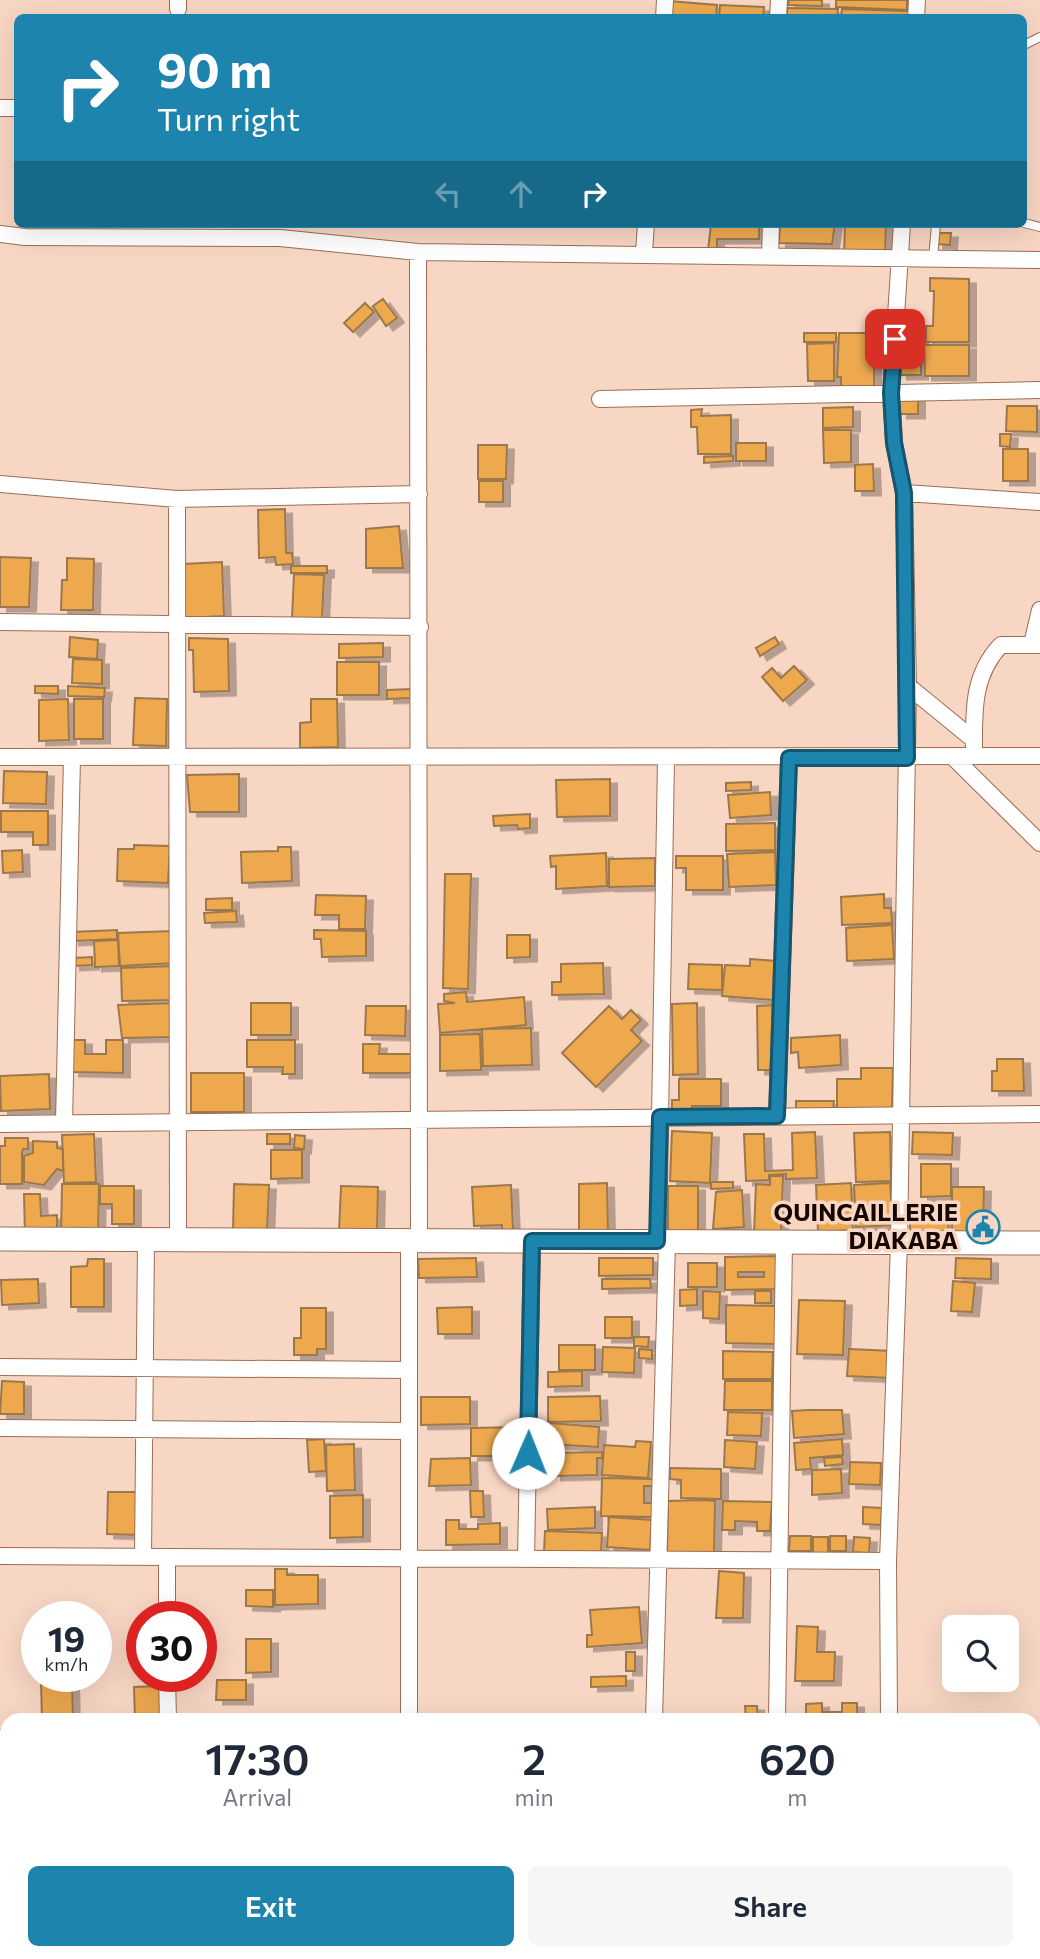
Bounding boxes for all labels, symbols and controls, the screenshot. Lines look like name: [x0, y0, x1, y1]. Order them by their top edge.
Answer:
text: 90 m: [157, 38, 272, 98]
icon: right: [42, 42, 133, 133]
text: Turn right: [157, 98, 300, 138]
icon: left: [429, 175, 467, 213]
icon: ahead: [502, 175, 540, 213]
icon: right: [575, 175, 613, 213]
pin: [865, 309, 925, 369]
icon: arrive: [876, 320, 914, 358]
place label: QUINCAILLERIE DIAKABA: [774, 1197, 958, 1254]
public building icon: QUINCAILLERIE DIAKABA: [964, 1208, 1002, 1246]
position arrow: [491, 1416, 565, 1490]
speed limit sign: 30: [126, 1601, 217, 1692]
map controls: [942, 1615, 1019, 1692]
button: search: [942, 1615, 1019, 1692]
text: 19: [48, 1616, 85, 1659]
text: km/h: [45, 1653, 88, 1675]
text: 17:30: [205, 1732, 309, 1784]
text: 2: [522, 1732, 546, 1784]
text: 620: [759, 1732, 836, 1784]
text: Arrival: [223, 1783, 292, 1811]
text: min: [515, 1783, 554, 1811]
text: m: [787, 1783, 807, 1811]
button: Exit: [28, 1866, 514, 1946]
button: Share: [528, 1866, 1013, 1946]

